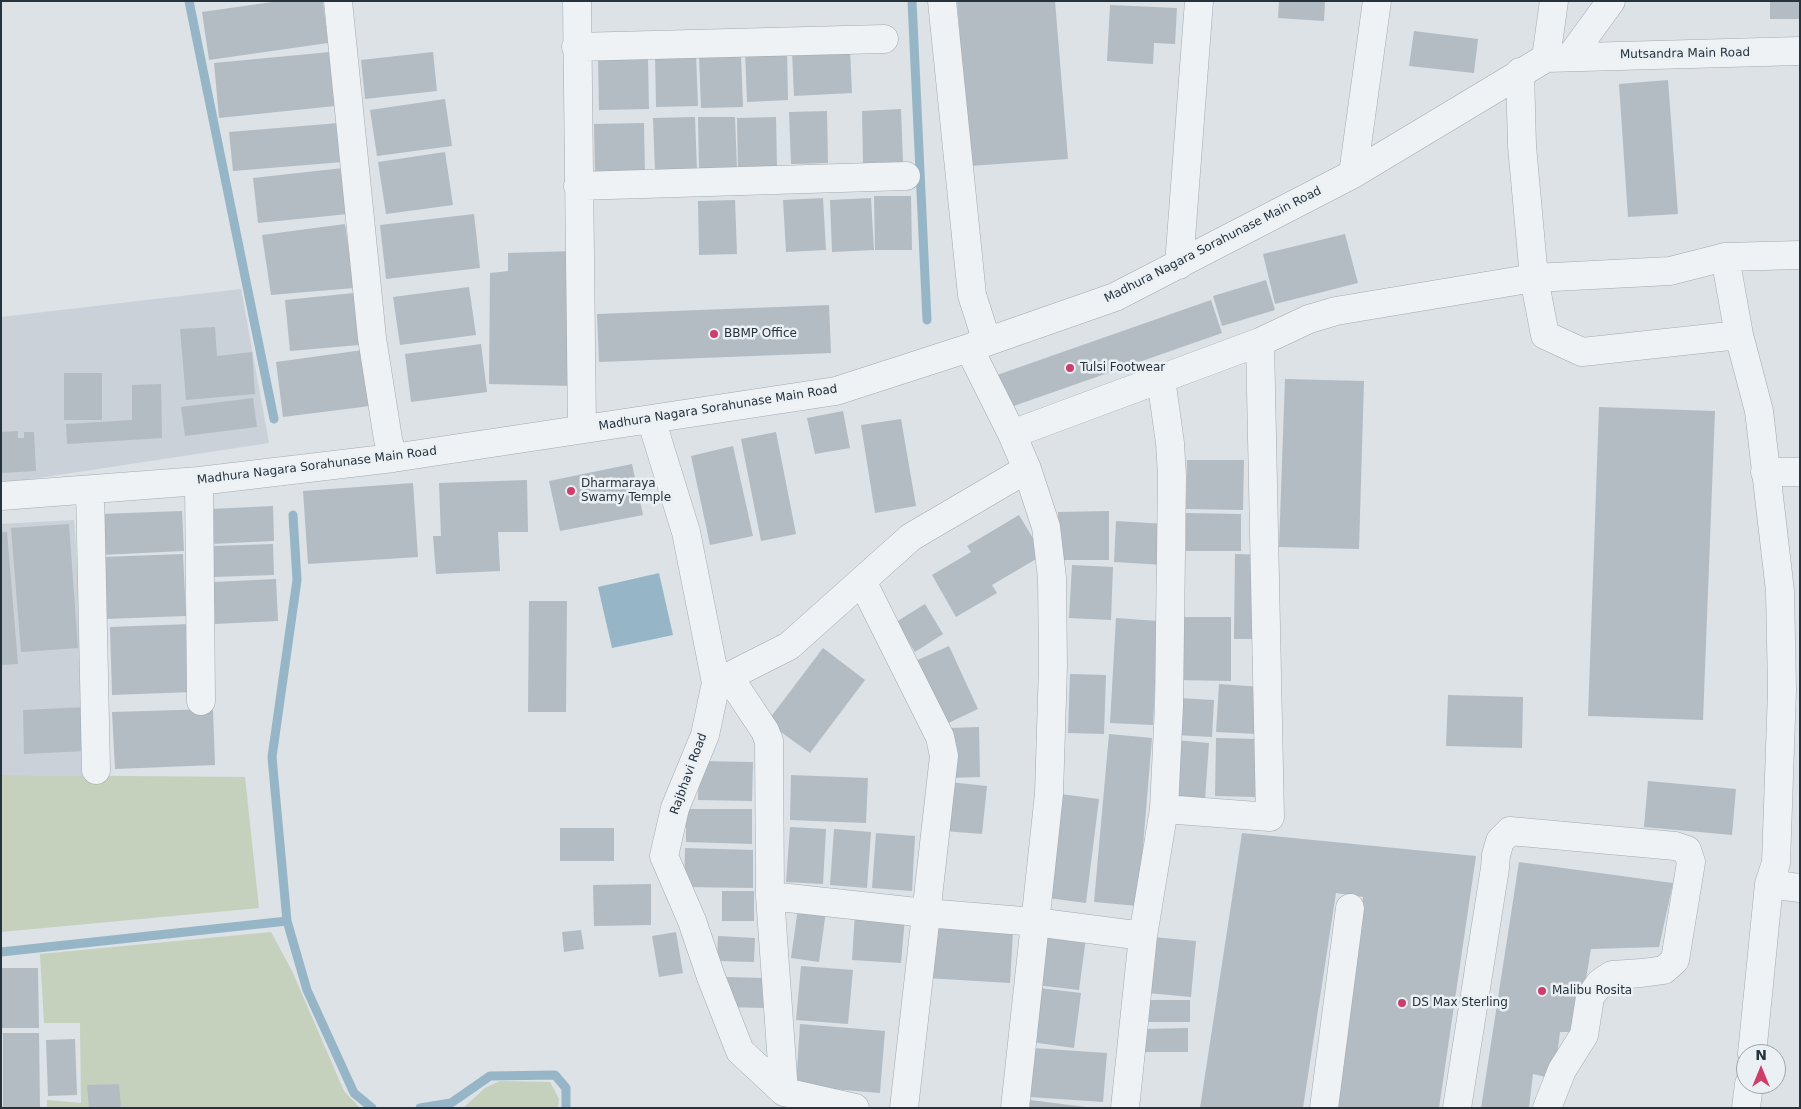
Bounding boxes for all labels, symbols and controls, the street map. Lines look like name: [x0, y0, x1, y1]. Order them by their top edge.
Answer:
street label: Mutsandra Main Road: [1620, 46, 1750, 62]
street label: Madhura Nagara Sorahunase Main Road: [1102, 184, 1324, 306]
place label: BBMP Office: [724, 327, 797, 341]
marker: BBMP Office: [708, 328, 720, 340]
place label: Tulsi Footwear: [1080, 361, 1165, 375]
marker: Tulsi Footwear: [1064, 362, 1076, 374]
street label: Madhura Nagara Sorahunase Main Road: [598, 382, 838, 434]
street label: Madhura Nagara Sorahunase Main Road: [196, 444, 438, 488]
place label: Dharmaraya Swamy Temple: [581, 477, 671, 505]
marker: Dharmaraya Swamy Temple: [565, 485, 577, 497]
street label: Rajbhavi Road: [668, 731, 710, 817]
place label: Malibu Rosita: [1552, 984, 1632, 998]
marker: Malibu Rosita: [1536, 985, 1548, 997]
place label: DS Max Sterling: [1412, 996, 1508, 1010]
marker: DS Max Sterling: [1396, 997, 1408, 1009]
north arrow: [1736, 1044, 1786, 1094]
text: N: [1755, 1047, 1767, 1063]

